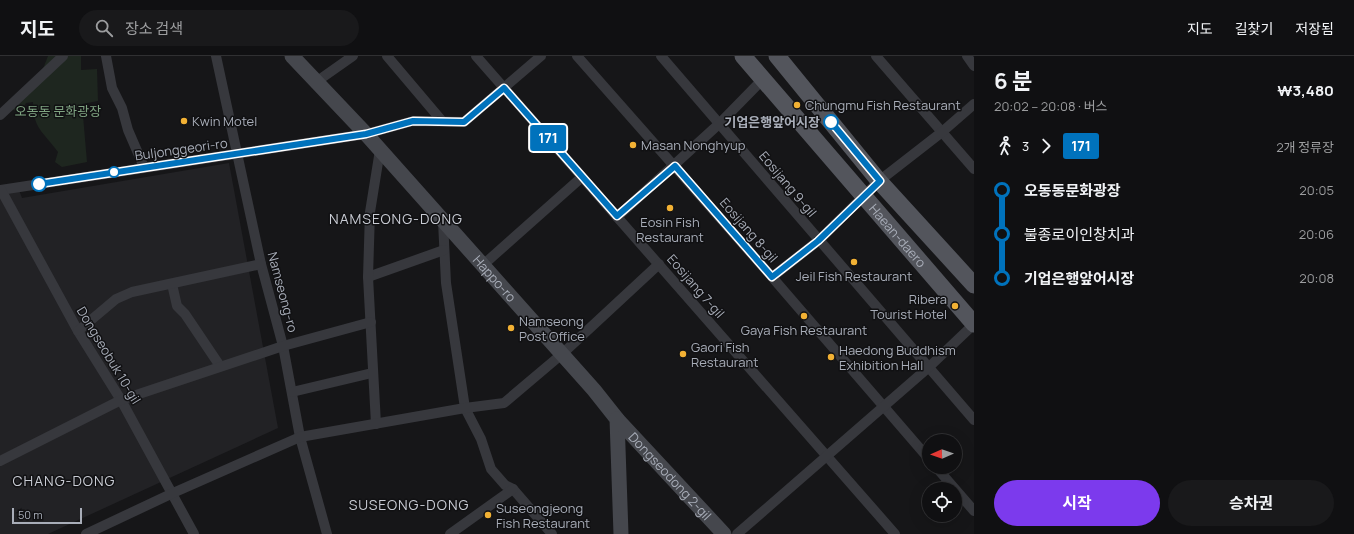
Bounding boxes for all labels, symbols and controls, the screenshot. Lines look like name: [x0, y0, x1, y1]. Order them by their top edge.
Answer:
search box: [79, 10, 359, 46]
text: 지도: [20, 16, 55, 42]
icon: search: [93, 17, 115, 39]
text: 장소 검색: [125, 18, 183, 39]
text: 지도: [1187, 19, 1213, 38]
text: 길찾기: [1235, 19, 1273, 38]
text: 저장됨: [1295, 19, 1334, 38]
text: 6 분: [994, 66, 1032, 96]
text: ₩3,480: [1277, 80, 1334, 101]
place label: Chungmu Fish Restaurant: [805, 96, 961, 114]
text: 20:02 – 20:08 · 버스: [994, 97, 1108, 115]
marker: Chungmu Fish Restaurant: [792, 100, 802, 110]
park label: 오동동 문화광장: [15, 102, 101, 120]
place label: Kwin Motel: [192, 112, 257, 130]
place label: 기업은행앞어시장: [724, 113, 820, 131]
marker: 기업은행앞어시장: [823, 114, 839, 130]
marker: Kwin Motel: [179, 116, 189, 126]
line badge: 171: [525, 125, 571, 151]
text: 171: [538, 128, 558, 147]
street label: Buljonggeori-ro: [133, 134, 229, 164]
icon: walk: [994, 135, 1016, 157]
icon: forward: [1035, 135, 1057, 157]
place label: Masan Nonghyup: [641, 136, 746, 154]
text: 171: [1071, 136, 1091, 155]
text: 3: [1022, 137, 1029, 155]
text: 2개 정류장: [1276, 138, 1334, 156]
marker: Masan Nonghyup: [628, 140, 638, 150]
street label: Eosijang 9-gil: [755, 147, 821, 221]
unlabelled marker: [108, 166, 120, 178]
unlabelled marker: [31, 176, 47, 192]
text: 오동동문화광장: [1024, 180, 1121, 201]
text: 20:05: [1299, 181, 1334, 199]
street label: Eosijang 8-gil: [716, 194, 782, 266]
street label: Haean-daero: [865, 200, 930, 271]
marker: Eosin Fish Restaurant: [665, 203, 675, 213]
district label: NAMSEONG-DONG: [329, 209, 463, 228]
place label: Eosin Fish Restaurant: [636, 213, 704, 246]
text: 불종로이인창치과: [1024, 224, 1134, 245]
text: 20:06: [1299, 225, 1334, 243]
street label: Namseong-ro: [264, 250, 302, 334]
street label: Eosijang 7-gil: [663, 250, 729, 322]
street label: Happo-ro: [469, 251, 521, 306]
marker: Jeil Fish Restaurant: [849, 257, 859, 267]
place label: Jeil Fish Restaurant: [796, 267, 912, 285]
text: 기업은행앞어시장: [1024, 268, 1134, 289]
text: 20:08: [1299, 269, 1334, 287]
place label: Ribera Tourist Hotel: [870, 290, 947, 323]
marker: Ribera Tourist Hotel: [950, 301, 960, 311]
street label: Dongseobuk 10-gil: [73, 303, 145, 407]
marker: Gaya Fish Restaurant: [799, 311, 809, 321]
place label: Namseong Post Office: [519, 312, 585, 345]
place label: Gaya Fish Restaurant: [741, 321, 867, 339]
marker: Namseong Post Office: [506, 323, 516, 333]
place label: Gaori Fish Restaurant: [691, 338, 758, 371]
place label: Haedong Buddhism Exhibition Hall: [839, 341, 956, 374]
marker: Gaori Fish Restaurant: [678, 349, 688, 359]
marker: Haedong Buddhism Exhibition Hall: [826, 352, 836, 362]
street label: Dongseodong 2-gil: [625, 428, 716, 524]
north arrow: [922, 434, 962, 474]
map controls: [922, 434, 962, 522]
district label: CHANG-DONG: [13, 471, 115, 490]
button: 시작: [994, 480, 1160, 526]
button: 승차권: [1168, 480, 1334, 526]
button: locate: [922, 482, 962, 522]
district label: SUSEONG-DONG: [349, 495, 469, 514]
place label: Suseongjeong Fish Restaurant: [496, 499, 590, 532]
scale bar: [12, 506, 82, 525]
text: 50 m: [18, 507, 43, 522]
marker: Suseongjeong Fish Restaurant: [483, 510, 493, 520]

